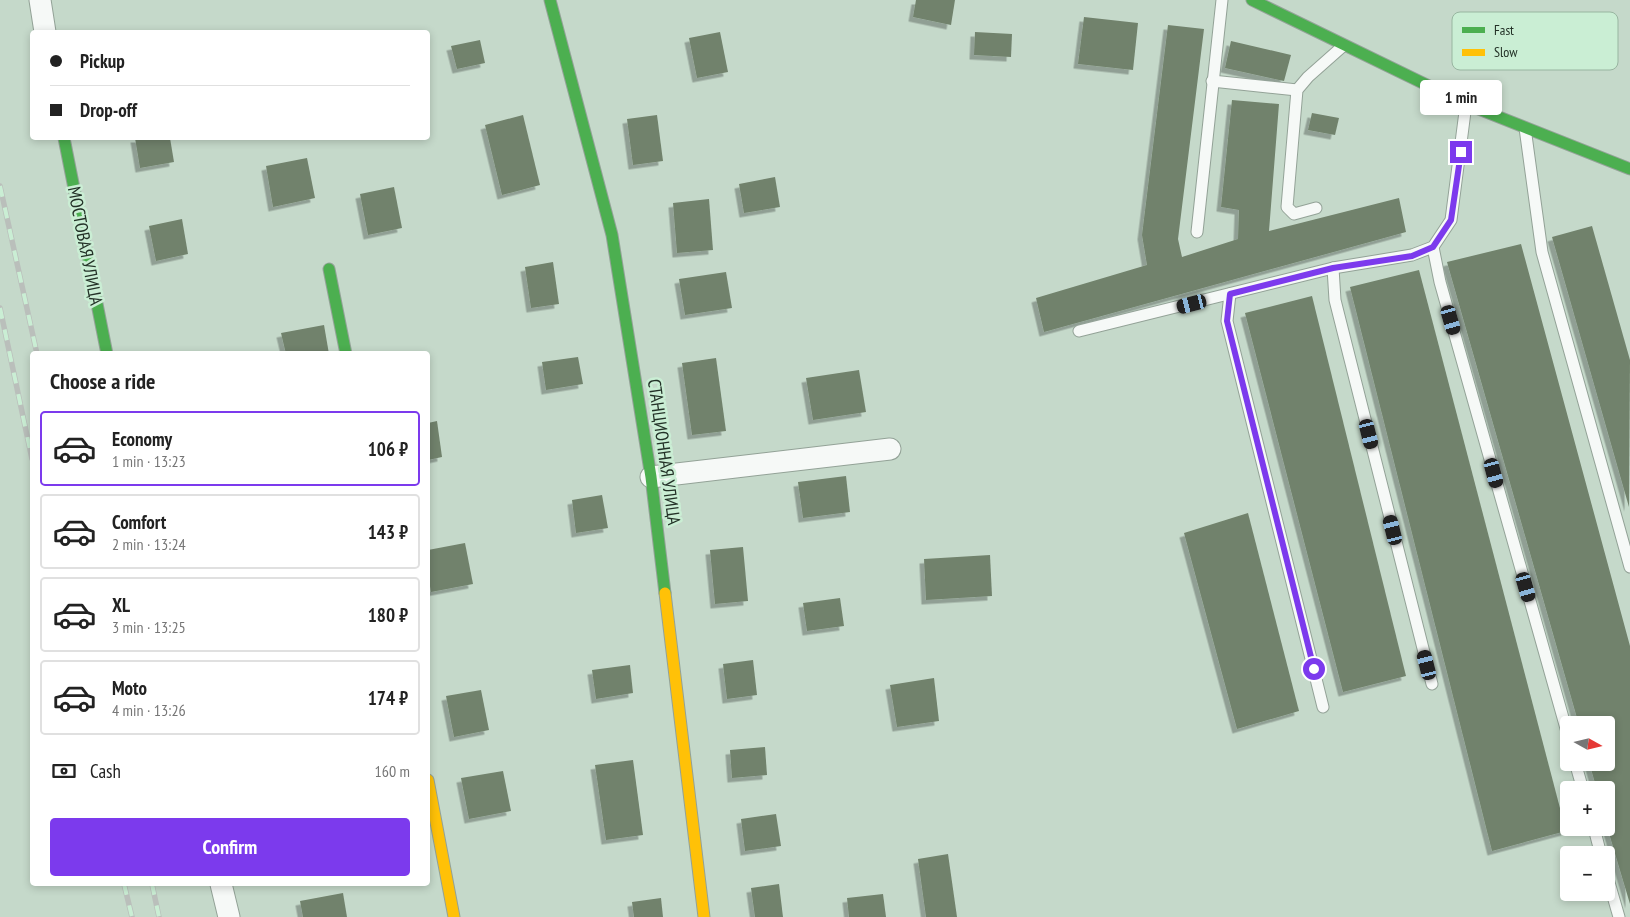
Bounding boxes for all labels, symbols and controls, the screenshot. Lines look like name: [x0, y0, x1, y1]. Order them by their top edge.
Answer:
legend: [1452, 12, 1618, 70]
text: Fast: [1494, 21, 1514, 39]
text: Slow: [1494, 43, 1518, 61]
text: Pickup: [80, 49, 125, 73]
callout: 1 min: [1420, 80, 1502, 114]
text: 1 min: [1445, 87, 1477, 107]
text: Drop-off: [80, 98, 137, 122]
route end: [1450, 141, 1472, 163]
street label: МОСТОВАЯ УЛИЦА: [63, 185, 108, 308]
car: [1175, 293, 1208, 315]
car: [1439, 304, 1462, 336]
text: Choose a ride: [50, 367, 155, 395]
street label: СТАНЦИОННАЯ УЛИЦА: [643, 377, 686, 527]
car: [1358, 418, 1379, 450]
icon: car: [52, 426, 97, 471]
text: Economy: [112, 427, 172, 451]
text: 106 ₽: [368, 437, 408, 461]
text: 1 min · 13:23: [112, 451, 186, 471]
car: [1482, 457, 1505, 489]
icon: car: [52, 509, 97, 554]
text: Comfort: [112, 510, 166, 534]
car: [1382, 514, 1403, 546]
text: 143 ₽: [368, 520, 408, 544]
text: 2 min · 13:24: [112, 534, 186, 554]
car: [1514, 571, 1537, 603]
icon: car: [52, 592, 97, 637]
text: XL: [112, 593, 130, 617]
text: 180 ₽: [368, 603, 408, 627]
text: 3 min · 13:25: [112, 617, 186, 637]
car: [1416, 649, 1437, 681]
route start: [1303, 658, 1325, 680]
icon: car: [52, 675, 97, 720]
text: Moto: [112, 676, 147, 700]
text: 174 ₽: [368, 686, 408, 710]
text: 4 min · 13:26: [112, 700, 186, 720]
north arrow: [1560, 716, 1615, 771]
map controls: [1560, 716, 1615, 901]
icon: cash: [50, 757, 78, 785]
text: Cash: [90, 759, 121, 783]
text: 160 m: [375, 761, 410, 781]
button: +: [1560, 781, 1615, 836]
button: Confirm: [50, 818, 410, 876]
button: −: [1560, 846, 1615, 901]

